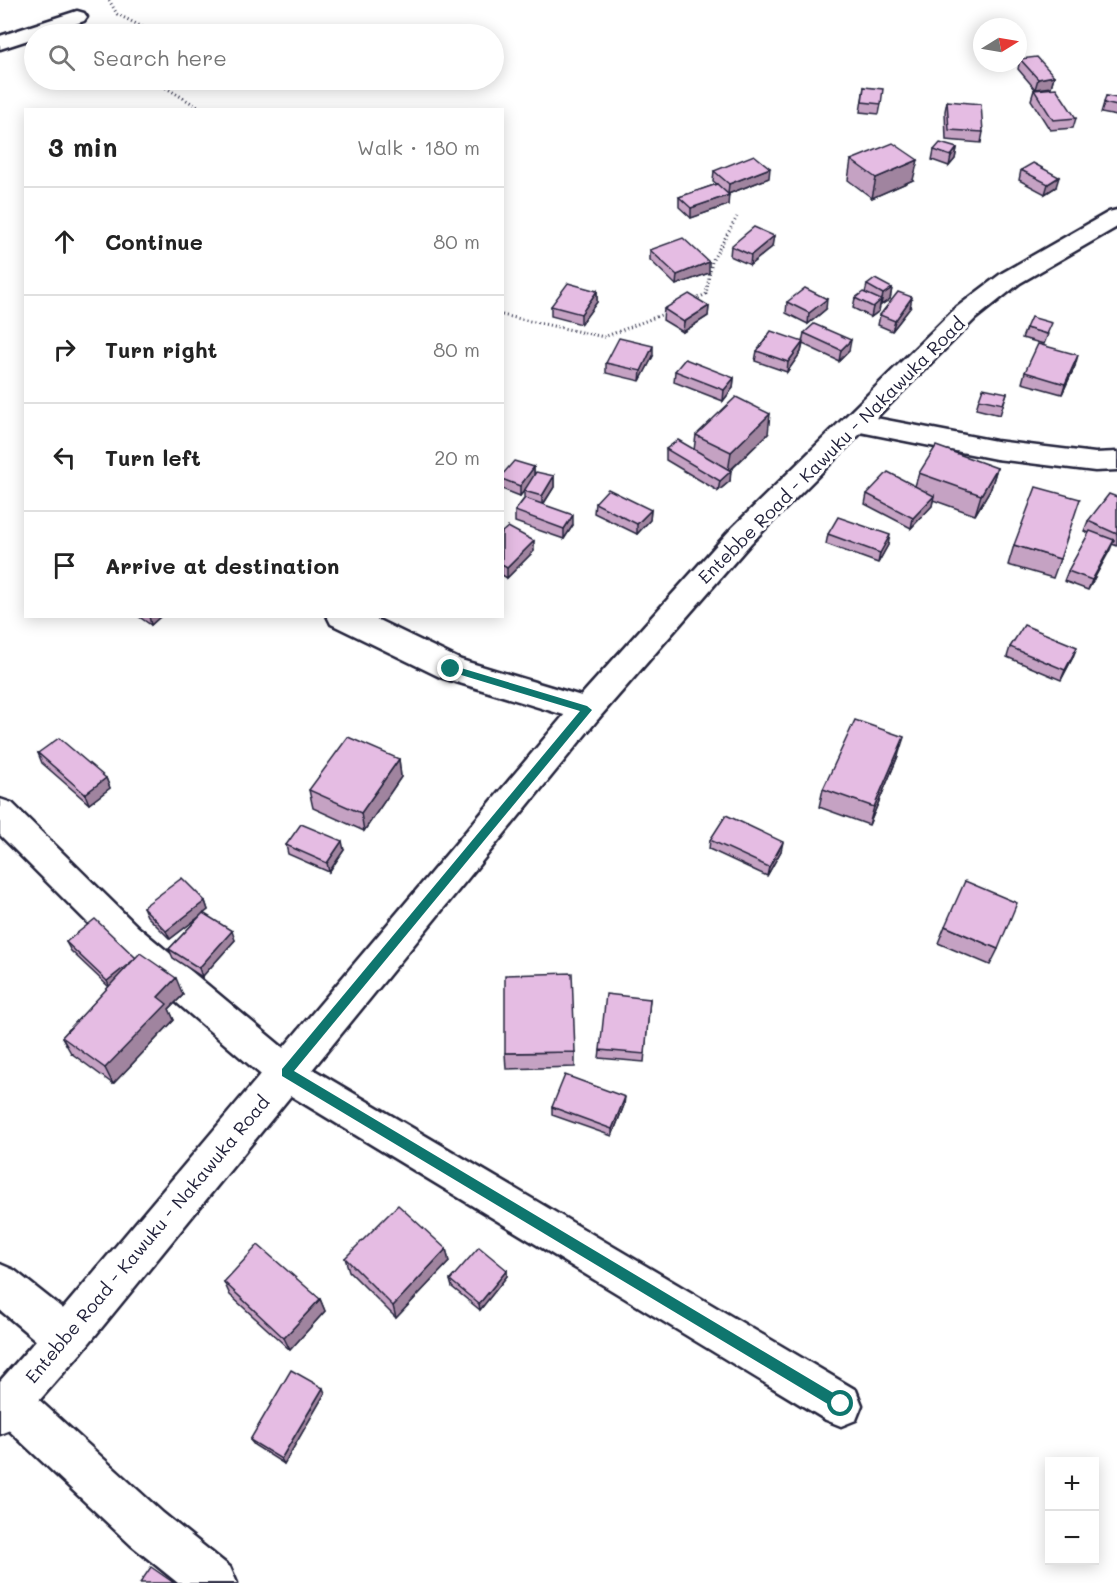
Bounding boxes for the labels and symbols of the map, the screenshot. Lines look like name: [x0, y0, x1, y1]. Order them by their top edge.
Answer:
north arrow: [973, 18, 1027, 72]
street label: Entebbe Road - Kawuku - Nakawuka Road: [692, 311, 970, 589]
route end: [437, 655, 463, 681]
street label: Entebbe Road - Kawuku - Nakawuka Road: [20, 1090, 274, 1388]
route start: [827, 1390, 853, 1416]

